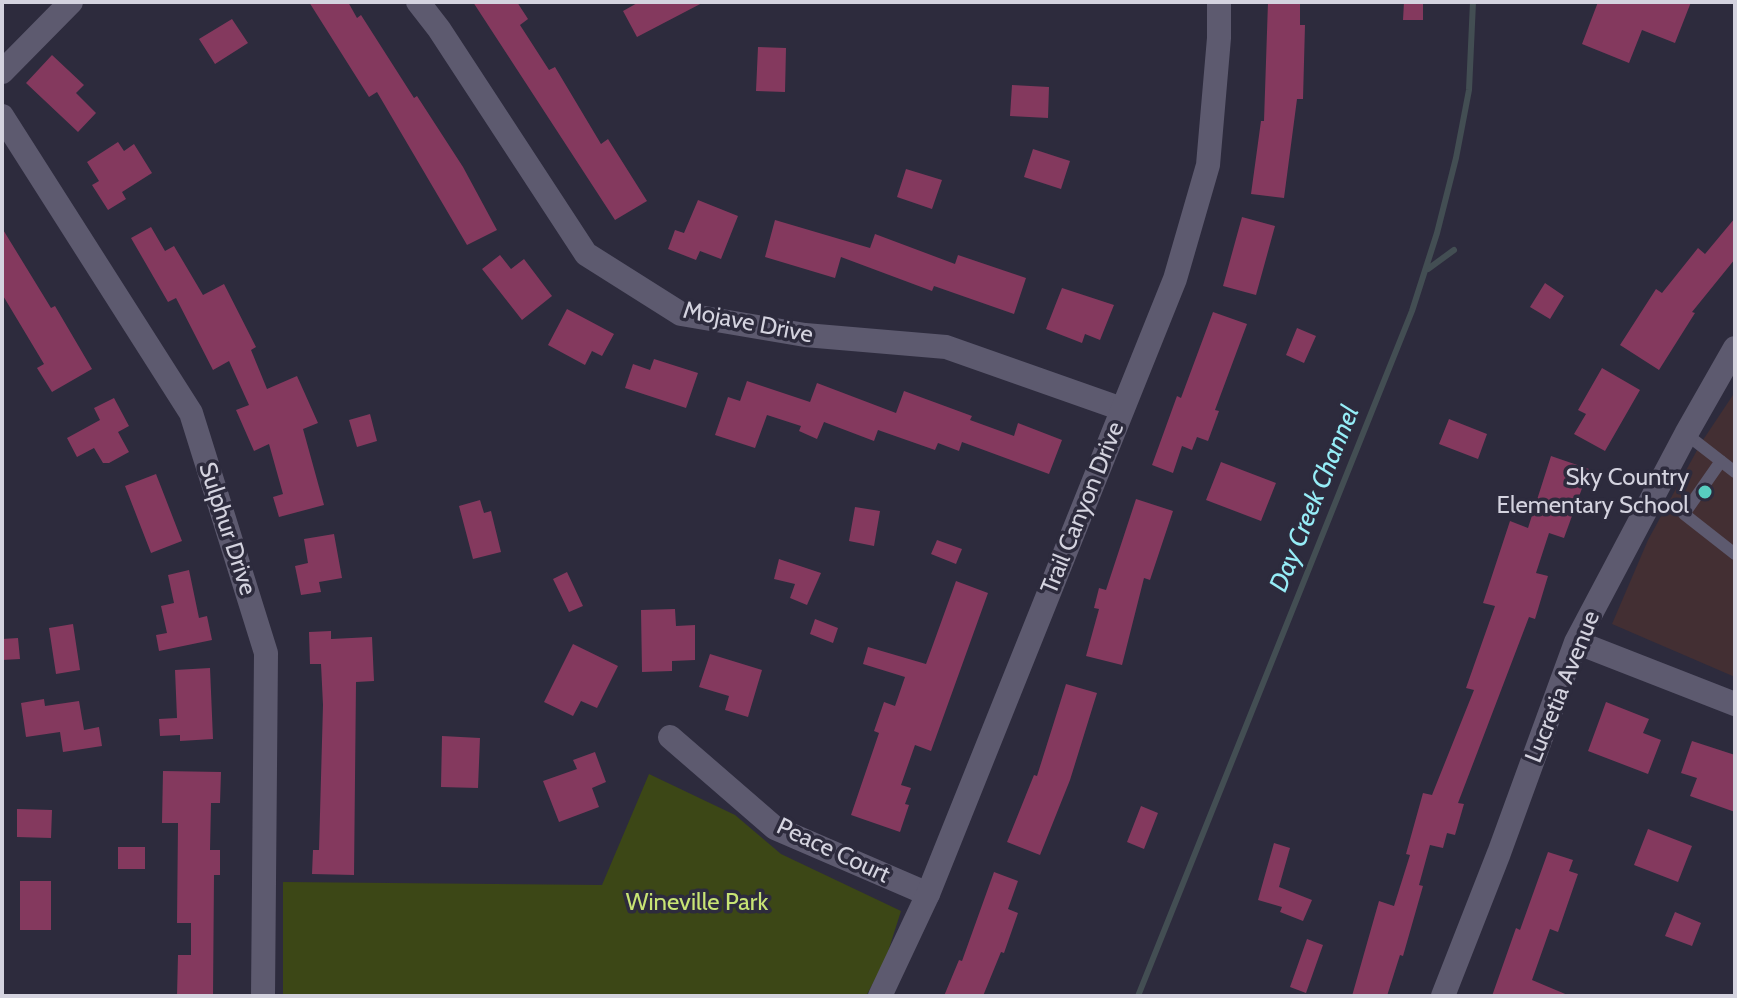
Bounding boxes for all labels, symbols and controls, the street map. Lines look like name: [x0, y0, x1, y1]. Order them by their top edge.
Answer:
street label: Mojave Drive: [681, 296, 815, 350]
water label: Day Creek Channel: [1264, 402, 1366, 596]
street label: Trail Canyon Drive: [1035, 418, 1131, 598]
street label: Sulphur Drive: [192, 459, 262, 599]
place label: Sky Country Elementary School: [1497, 464, 1689, 520]
marker: Sky Country Elementary School: [1696, 483, 1714, 501]
street label: Lucretia Avenue: [1519, 607, 1607, 767]
street label: Peace Court: [772, 812, 894, 890]
park label: Wineville Park: [626, 889, 768, 917]

